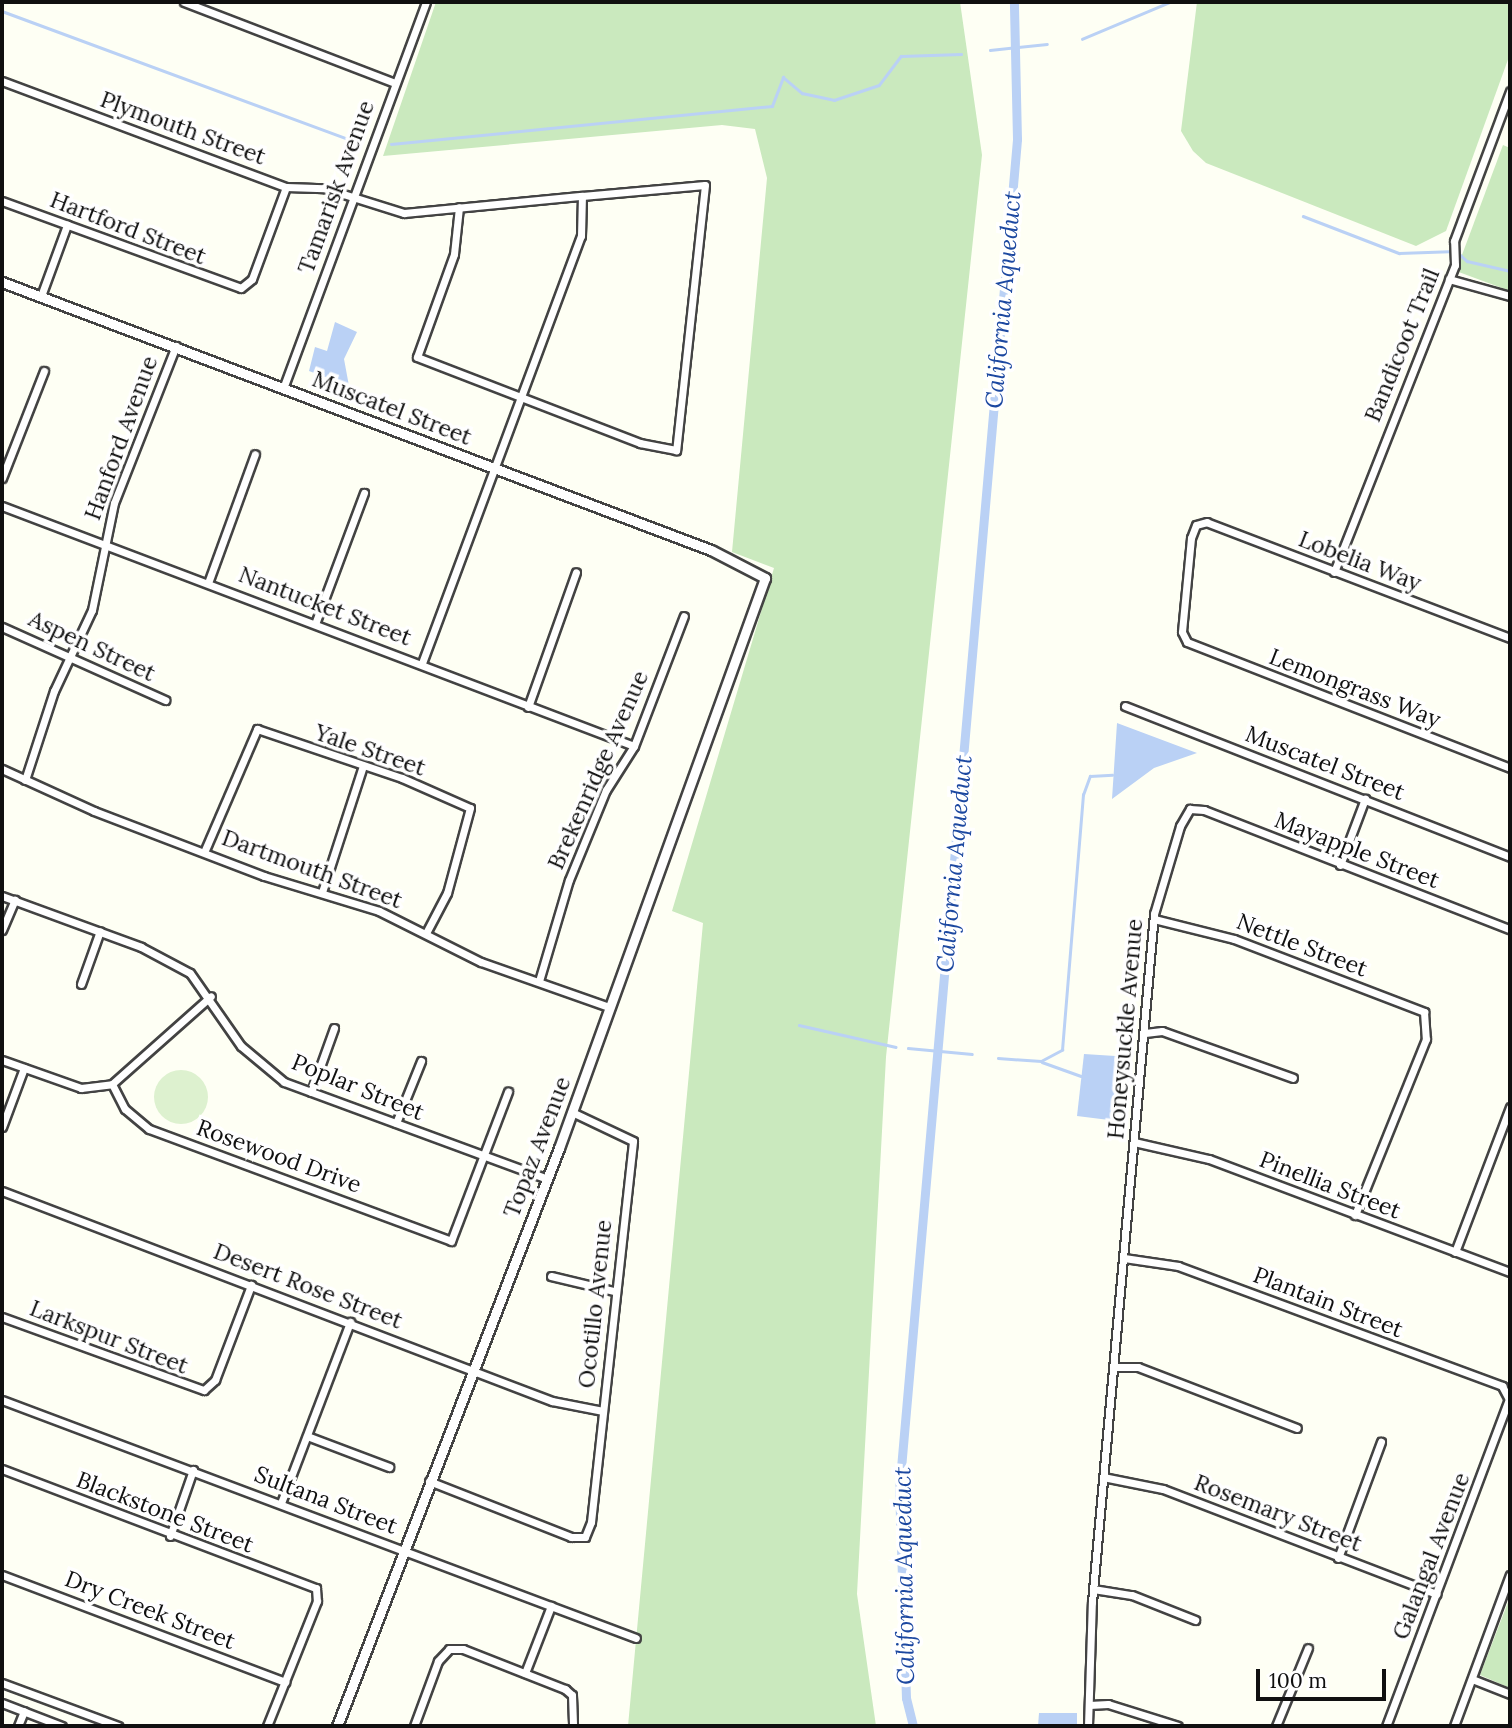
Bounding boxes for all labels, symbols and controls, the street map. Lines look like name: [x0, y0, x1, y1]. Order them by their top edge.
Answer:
street label: Plymouth Street: [97, 85, 269, 171]
street label: Tamarisk Avenue: [292, 97, 380, 277]
street label: Hartford Street: [46, 186, 210, 270]
water label: California Aqueduct: [979, 190, 1027, 410]
street label: Bandicoot Trail: [1359, 264, 1445, 426]
street label: Hanford Avenue: [79, 352, 163, 524]
street label: Muscatel Street: [309, 365, 475, 451]
street label: Lobelia Way: [1295, 525, 1425, 597]
street label: Nantucket Street: [235, 560, 415, 652]
street label: Aspen Street: [24, 605, 160, 687]
street label: Lemongrass Way: [1265, 643, 1445, 733]
street label: Brekenridge Avenue: [542, 666, 654, 874]
street label: Yale Street: [311, 718, 429, 782]
street label: Muscatel Street: [1242, 720, 1408, 806]
water label: California Aqueduct: [930, 754, 978, 974]
street label: Mayapple Street: [1271, 806, 1443, 894]
street label: Dartmouth Street: [218, 824, 406, 914]
street label: Nettle Street: [1233, 907, 1371, 983]
street label: Honeysuckle Avenue: [1102, 918, 1148, 1140]
street label: Poplar Street: [288, 1048, 428, 1126]
street label: Topaz Avenue: [498, 1073, 576, 1221]
street label: Rosewood Drive: [193, 1113, 365, 1199]
street label: Pinellia Street: [1256, 1145, 1404, 1225]
street label: Ocotillo Avenue: [572, 1218, 618, 1390]
street label: Desert Rose Street: [210, 1237, 406, 1335]
street label: Plantain Street: [1249, 1261, 1407, 1343]
street label: Larkspur Street: [26, 1294, 192, 1380]
street label: Sultana Street: [251, 1460, 401, 1540]
street label: Blackstone Street: [73, 1466, 257, 1558]
water label: California Aqueduct: [888, 1467, 920, 1685]
street label: Rosemary Street: [1190, 1468, 1366, 1558]
street label: Galangal Avenue: [1387, 1469, 1475, 1643]
street label: Dry Creek Street: [61, 1565, 239, 1655]
scale bar: [1260, 1654, 1390, 1698]
text: 100 m: [1269, 1667, 1327, 1694]

